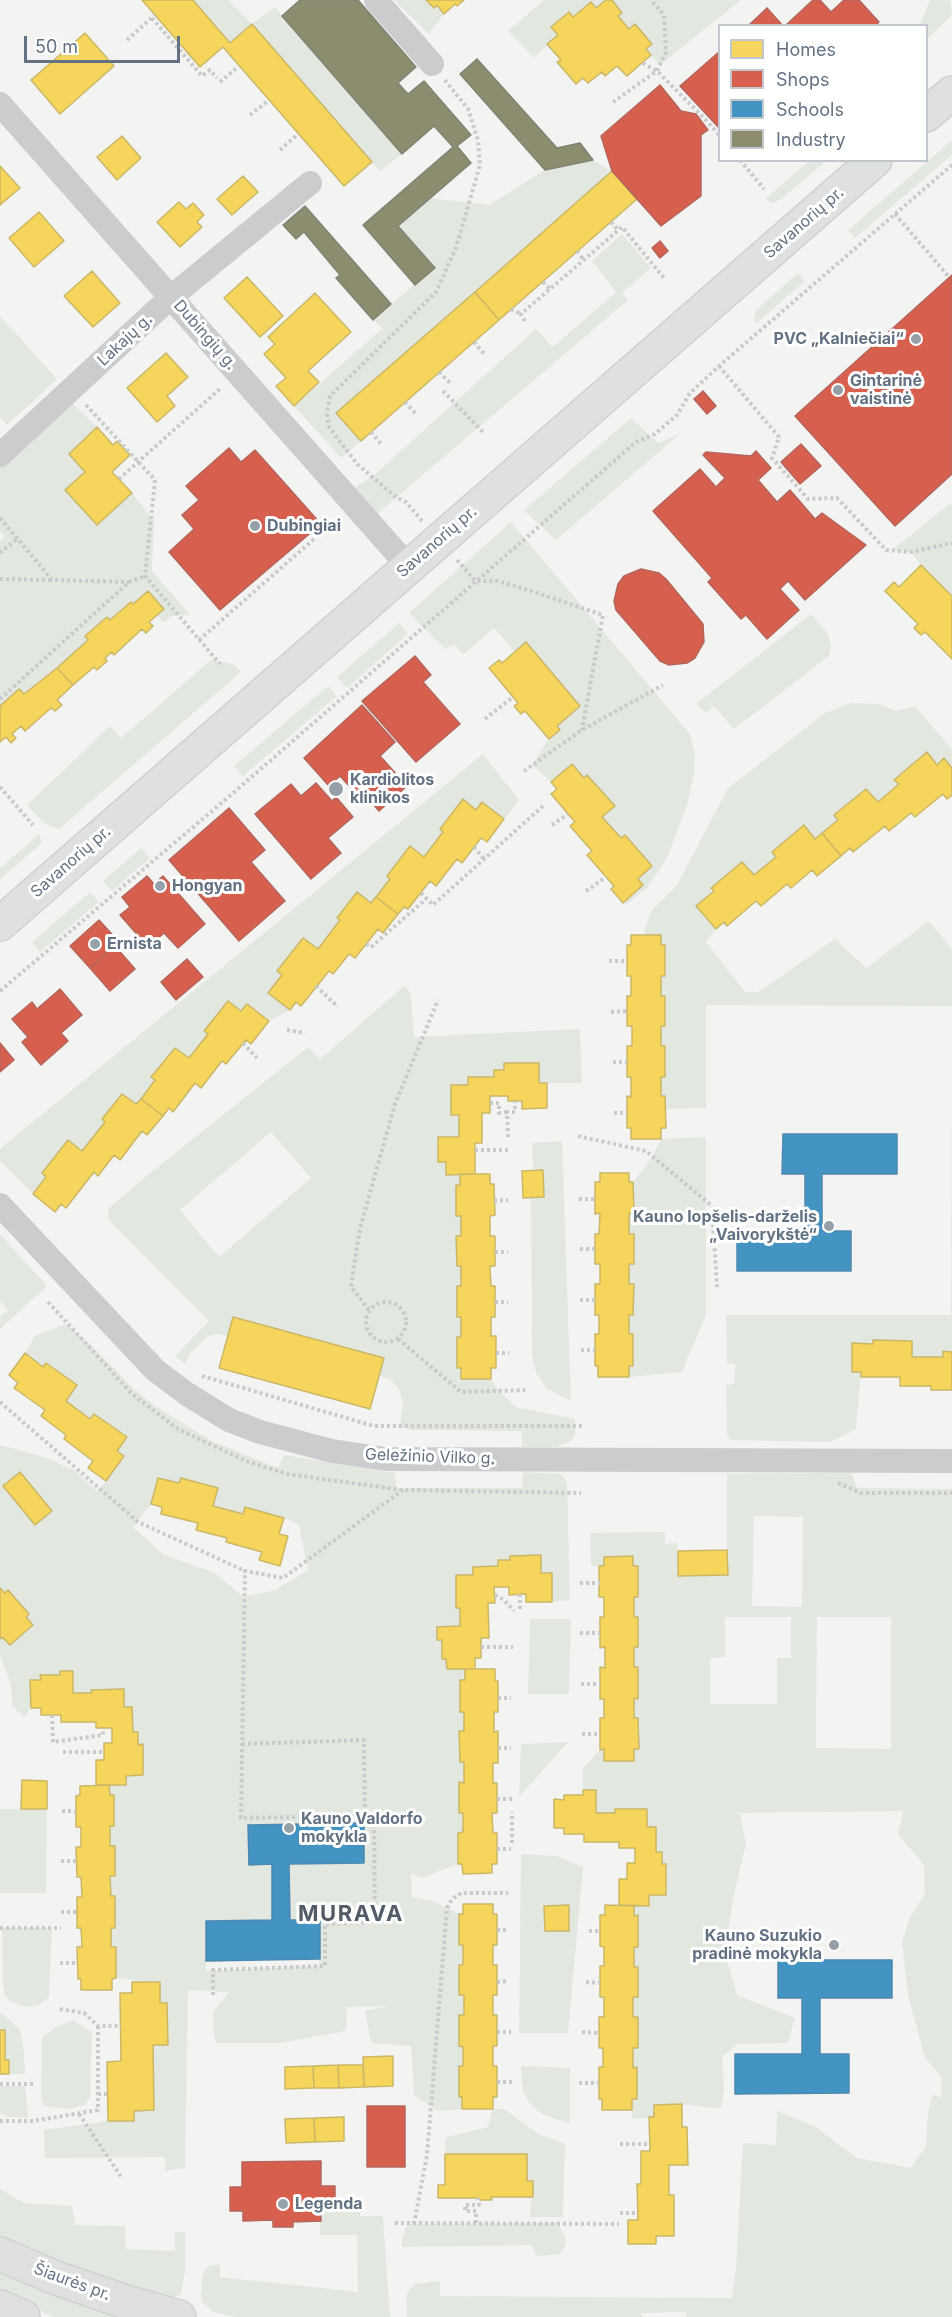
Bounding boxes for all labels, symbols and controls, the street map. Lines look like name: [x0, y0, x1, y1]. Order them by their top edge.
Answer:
scale bar: [27, 24, 183, 62]
legend: [718, 24, 928, 162]
text: 50 m: [35, 36, 78, 57]
text: Homes: [776, 39, 836, 60]
text: Shops: [776, 69, 830, 90]
text: Schools: [776, 99, 844, 120]
text: Industry: [776, 129, 846, 150]
street label: Savanorių pr.: [760, 183, 848, 263]
street label: Dubingių g.: [169, 296, 241, 374]
street label: Lakajų g.: [94, 310, 156, 370]
place label: PVC „Kalniečiai“: [774, 329, 904, 349]
marker: PVC „Kalniečiai“: [909, 332, 923, 346]
place label: Gintarinė vaistinė: [850, 371, 922, 409]
marker: Gintarinė vaistinė: [831, 383, 845, 397]
street label: Savanorių pr.: [393, 502, 481, 582]
place label: Dubingiai: [267, 516, 341, 536]
marker: Dubingiai: [248, 519, 262, 533]
place label: Kardiolitos klinikos: [350, 770, 434, 808]
marker: Kardiolitos klinikos: [327, 780, 345, 798]
street label: Savanorių pr.: [27, 822, 115, 902]
place label: Hongyan: [172, 876, 243, 896]
marker: Hongyan: [153, 879, 167, 893]
place label: Ernista: [107, 934, 162, 954]
marker: Ernista: [88, 937, 102, 951]
place label: Kauno lopšelis-darželis „Vaivorykštė“: [633, 1207, 817, 1245]
marker: Kauno lopšelis-darželis „Vaivorykštė“: [822, 1219, 836, 1233]
street label: Geležinio Vilko g.: [365, 1445, 495, 1469]
place label: Kauno Valdorfo mokykla: [301, 1809, 423, 1847]
marker: Kauno Valdorfo mokykla: [282, 1821, 296, 1835]
district label: MURAVA: [298, 1901, 404, 1927]
place label: Kauno Suzukio pradinė mokykla: [692, 1926, 822, 1964]
marker: Kauno Suzukio pradinė mokykla: [827, 1938, 841, 1952]
place label: Legenda: [295, 2194, 363, 2214]
marker: Legenda: [276, 2197, 290, 2211]
street label: Šiaurės pr.: [31, 2259, 113, 2305]

